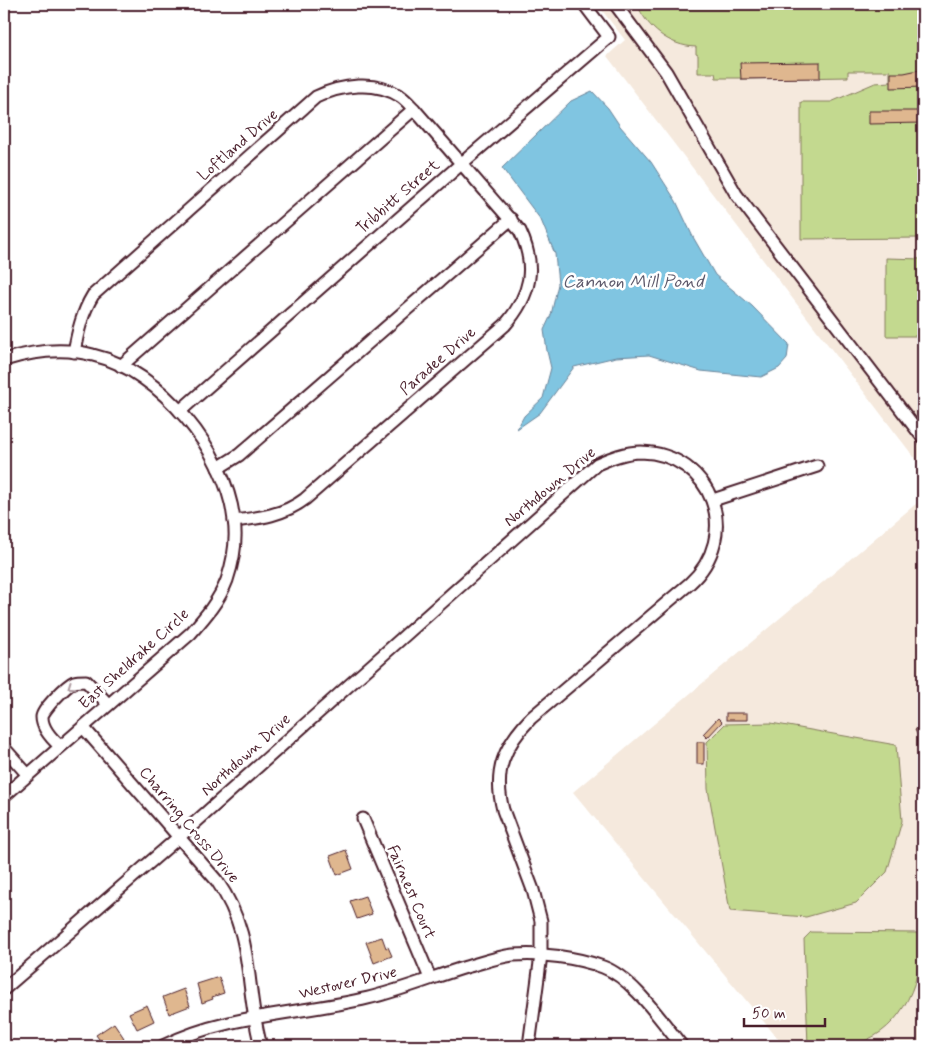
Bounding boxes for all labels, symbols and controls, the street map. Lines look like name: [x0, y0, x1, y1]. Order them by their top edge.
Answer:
street label: Loftland Drive: [193, 104, 283, 186]
street label: Tribbitt Street: [352, 155, 445, 239]
water label: Cannon Mill Pond: [562, 270, 706, 294]
street label: Paradee Drive: [395, 322, 481, 400]
street label: Northdown Drive: [500, 442, 600, 532]
street label: East Sheldrake Circle: [74, 604, 194, 714]
one-way arrow: [67, 680, 77, 689]
street label: Northdown Drive: [197, 709, 295, 801]
street label: Charring Cross Drive: [133, 762, 244, 888]
street label: Fairnest Court: [382, 842, 440, 943]
street label: Westover Drive: [297, 961, 399, 1005]
scale bar: [744, 995, 826, 1027]
text: 50 m: [752, 1004, 786, 1024]

